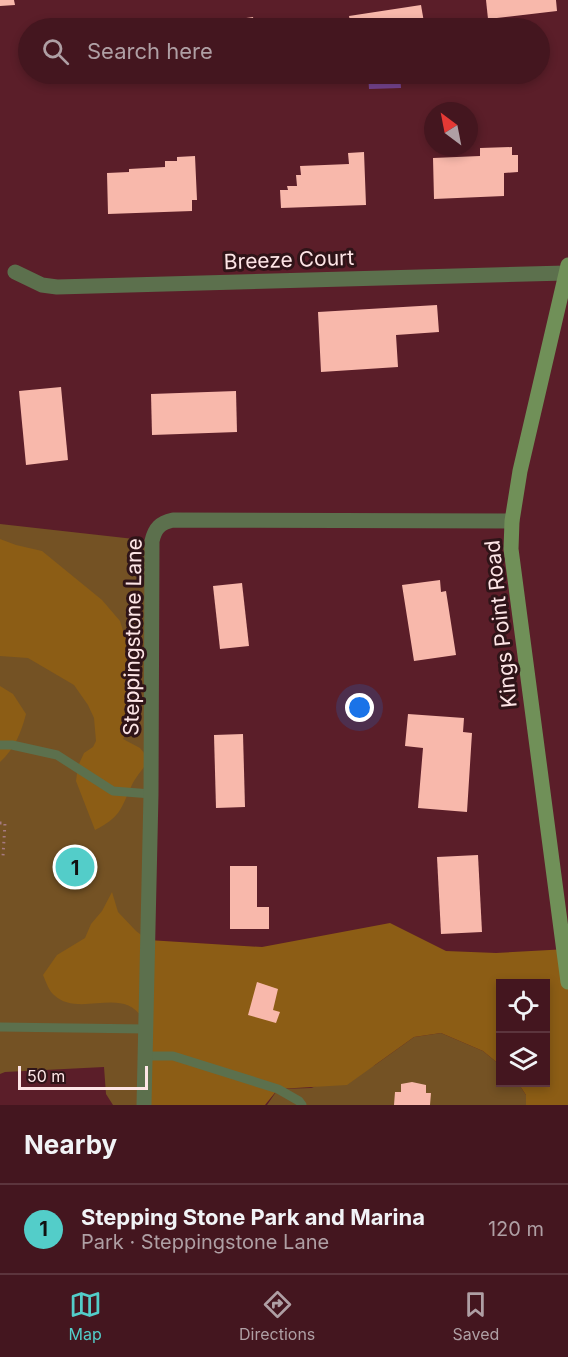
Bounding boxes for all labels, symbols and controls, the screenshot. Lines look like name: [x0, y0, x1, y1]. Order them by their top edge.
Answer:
search box: [18, 18, 550, 84]
icon: search: [39, 35, 72, 68]
text: Search here: [87, 38, 213, 64]
north arrow: [424, 102, 478, 156]
street label: Breeze Court: [223, 245, 355, 274]
street label: Steppingstone Lane: [118, 538, 147, 736]
street label: Kings Point Road: [479, 539, 522, 709]
your location: [345, 693, 374, 722]
pin: 1: [56, 844, 94, 890]
map controls: [496, 979, 550, 1087]
button: locate: [496, 979, 550, 1033]
button: layers: [496, 1033, 550, 1087]
scale bar: [18, 1063, 148, 1090]
text: 50 m: [27, 1066, 65, 1086]
text: Nearby: [24, 1129, 117, 1160]
text: Stepping Stone Park and Marina: [81, 1204, 425, 1230]
text: 1: [39, 1217, 48, 1241]
text: 120 m: [488, 1217, 544, 1241]
text: Park · Steppingstone Lane: [81, 1230, 329, 1254]
tab: Map: [69, 1288, 102, 1344]
tab: Directions: [239, 1288, 315, 1344]
tab: Saved: [453, 1288, 499, 1344]

